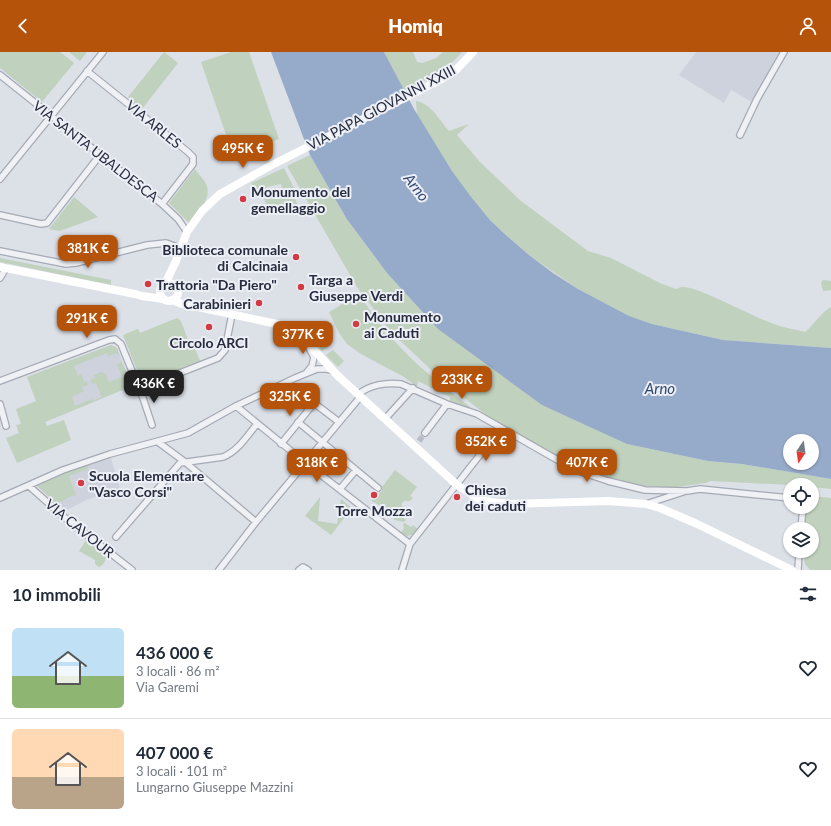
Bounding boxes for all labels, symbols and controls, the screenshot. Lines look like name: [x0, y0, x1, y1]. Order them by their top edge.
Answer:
icon: back: [12, 15, 34, 37]
text: Homiq: [388, 15, 443, 37]
icon: person: [797, 15, 819, 37]
street label: VIA PAPA GIOVANNI XXIII: [304, 61, 458, 153]
street label: VIA ARLES: [123, 96, 185, 152]
street label: VIA SANTA UBALDESCA: [30, 97, 163, 206]
pin: 495K €: [210, 135, 276, 169]
text: 495K €: [222, 140, 264, 156]
water label: Arno: [400, 169, 434, 205]
place label: Monumento del gemellaggio: [251, 183, 350, 216]
marker: Monumento del gemellaggio: [238, 194, 248, 204]
pin: 381K €: [55, 235, 121, 269]
text: 381K €: [67, 240, 109, 256]
place label: Biblioteca comunale di Calcinaia: [162, 241, 289, 274]
marker: Biblioteca comunale di Calcinaia: [291, 252, 301, 262]
place label: Targa a Giuseppe Verdi: [309, 271, 403, 304]
place label: Trattoria "Da Piero": [156, 276, 277, 293]
marker: Trattoria "Da Piero": [143, 279, 153, 289]
marker: Targa a Giuseppe Verdi: [296, 282, 306, 292]
place label: Carabinieri: [183, 295, 251, 312]
marker: Carabinieri: [254, 298, 264, 308]
pin: 291K €: [54, 305, 120, 339]
place label: Monumento ai Caduti: [364, 308, 441, 341]
text: 291K €: [66, 310, 108, 326]
marker: Monumento ai Caduti: [351, 319, 361, 329]
pin: 377K €: [270, 321, 336, 355]
marker: Circolo ARCI: [204, 322, 214, 332]
text: 377K €: [282, 326, 324, 342]
place label: Circolo ARCI: [170, 334, 248, 351]
pin: 233K €: [429, 366, 495, 400]
pin: 436K €: [121, 370, 187, 404]
text: 233K €: [441, 371, 483, 387]
text: 436K €: [133, 375, 175, 391]
water label: Arno: [644, 379, 675, 397]
pin: 325K €: [257, 383, 323, 417]
text: 325K €: [269, 388, 311, 404]
pin: 352K €: [453, 428, 519, 462]
text: 352K €: [465, 433, 507, 449]
north arrow: [783, 434, 819, 470]
map controls: [783, 434, 819, 558]
pin: 318K €: [284, 449, 350, 483]
pin: 407K €: [554, 449, 620, 483]
text: 318K €: [296, 454, 338, 470]
text: 407K €: [566, 454, 608, 470]
place label: Scuola Elementare "Vasco Corsi": [89, 467, 205, 500]
marker: Scuola Elementare "Vasco Corsi": [76, 478, 86, 488]
button: locate: [783, 478, 819, 514]
place label: Chiesa dei caduti: [465, 481, 526, 514]
marker: Torre Mozza: [369, 490, 379, 500]
marker: Chiesa dei caduti: [452, 492, 462, 502]
street label: VIA CAVOUR: [42, 495, 118, 561]
place label: Torre Mozza: [336, 502, 412, 519]
button: layers: [783, 522, 819, 558]
icon: filters: [797, 583, 819, 605]
text: 10 immobili: [12, 584, 101, 605]
text: 436 000 €: [136, 642, 213, 663]
icon: home: [44, 644, 92, 692]
icon: heart: [797, 657, 819, 679]
text: 3 locali · 86 m²: [136, 663, 220, 679]
text: Via Garemi: [136, 679, 199, 695]
text: 407 000 €: [136, 742, 213, 763]
icon: home: [44, 745, 92, 793]
icon: heart: [797, 758, 819, 780]
text: 3 locali · 101 m²: [136, 763, 227, 779]
text: Lungarno Giuseppe Mazzini: [136, 779, 293, 795]

